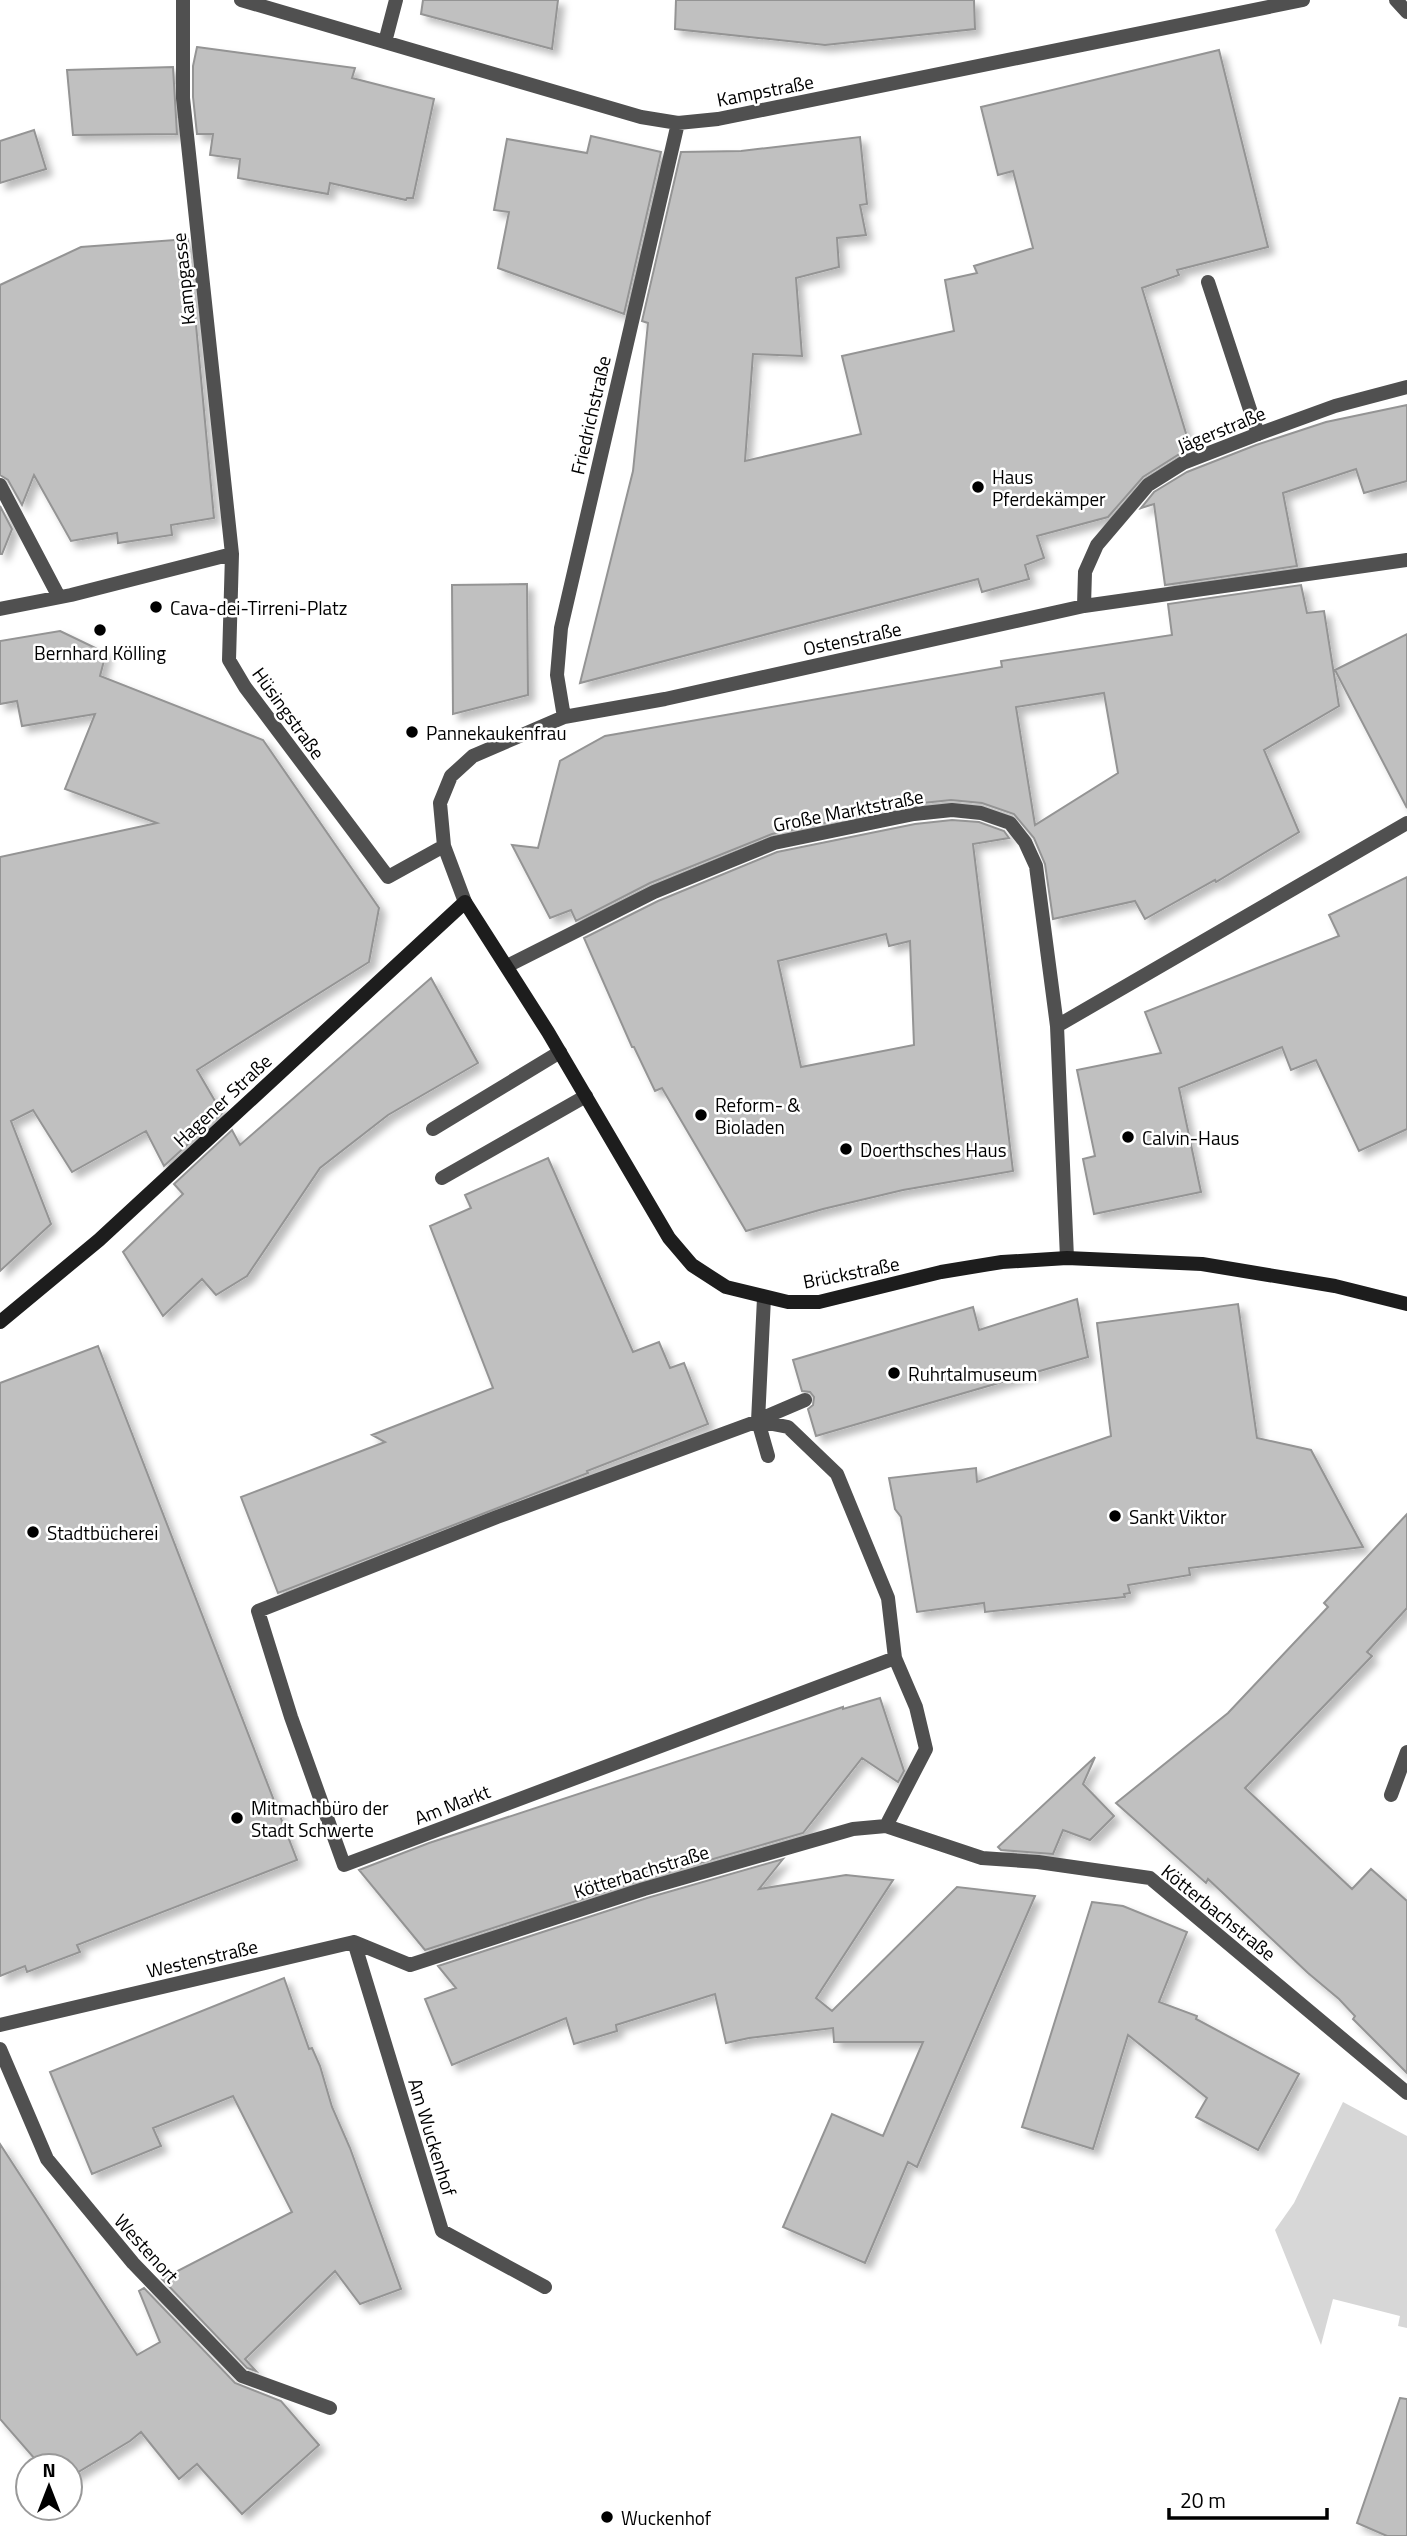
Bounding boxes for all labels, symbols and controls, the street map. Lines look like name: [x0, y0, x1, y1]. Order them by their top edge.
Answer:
street label: Kampstraße: [714, 66, 816, 114]
street label: Kampgasse: [164, 231, 202, 327]
street label: Friedrichstraße: [562, 353, 618, 477]
street label: Jägerstraße: [1172, 398, 1270, 460]
place label: Haus Pferdekämper: [992, 462, 1106, 513]
marker: Haus Pferdekämper: [970, 479, 986, 495]
place label: Cava-dei-Tirreni-Platz: [170, 593, 347, 622]
marker: Cava-dei-Tirreni-Platz: [148, 599, 164, 615]
street label: Ostenstraße: [800, 613, 904, 663]
marker: Bernhard Kölling: [92, 622, 108, 638]
place label: Bernhard Kölling: [34, 638, 166, 667]
street label: Hüsingstraße: [246, 661, 332, 765]
place label: Pannekaukenfrau: [426, 718, 566, 747]
marker: Pannekaukenfrau: [404, 724, 420, 740]
street label: Große Marktstraße: [770, 781, 926, 839]
street label: Hagener Straße: [166, 1047, 278, 1153]
place label: Reform- & Bioladen: [715, 1090, 800, 1141]
marker: Reform- & Bioladen: [693, 1107, 709, 1123]
place label: Calvin-Haus: [1142, 1123, 1240, 1152]
marker: Calvin-Haus: [1120, 1129, 1136, 1145]
place label: Doerthsches Haus: [860, 1135, 1007, 1164]
marker: Doerthsches Haus: [838, 1141, 854, 1157]
street label: Brückstraße: [800, 1248, 902, 1296]
place label: Ruhrtalmuseum: [908, 1359, 1037, 1388]
marker: Ruhrtalmuseum: [886, 1365, 902, 1381]
place label: Sankt Viktor: [1129, 1502, 1227, 1531]
marker: Sankt Viktor: [1107, 1508, 1123, 1524]
place label: Stadtbücherei: [47, 1518, 158, 1547]
marker: Stadtbücherei: [25, 1524, 41, 1540]
street label: Am Markt: [410, 1776, 494, 1832]
place label: Mitmachbüro der Stadt Schwerte: [251, 1793, 389, 1844]
marker: Mitmachbüro der Stadt Schwerte: [229, 1810, 245, 1826]
street label: Kötterbachstraße: [570, 1837, 712, 1905]
street label: Kötterbachstraße: [1155, 1857, 1283, 1967]
street label: Westenstraße: [143, 1931, 261, 1985]
street label: Am Wuckenhof: [401, 2075, 465, 2200]
street label: Westenort: [108, 2207, 186, 2289]
north arrow: [14, 2452, 84, 2522]
text: N: [42, 2455, 56, 2484]
scale bar: [1169, 2476, 1326, 2520]
text: 20 m: [1180, 2484, 1226, 2516]
place label: Wuckenhof: [621, 2503, 712, 2532]
marker: Wuckenhof: [599, 2509, 615, 2525]

